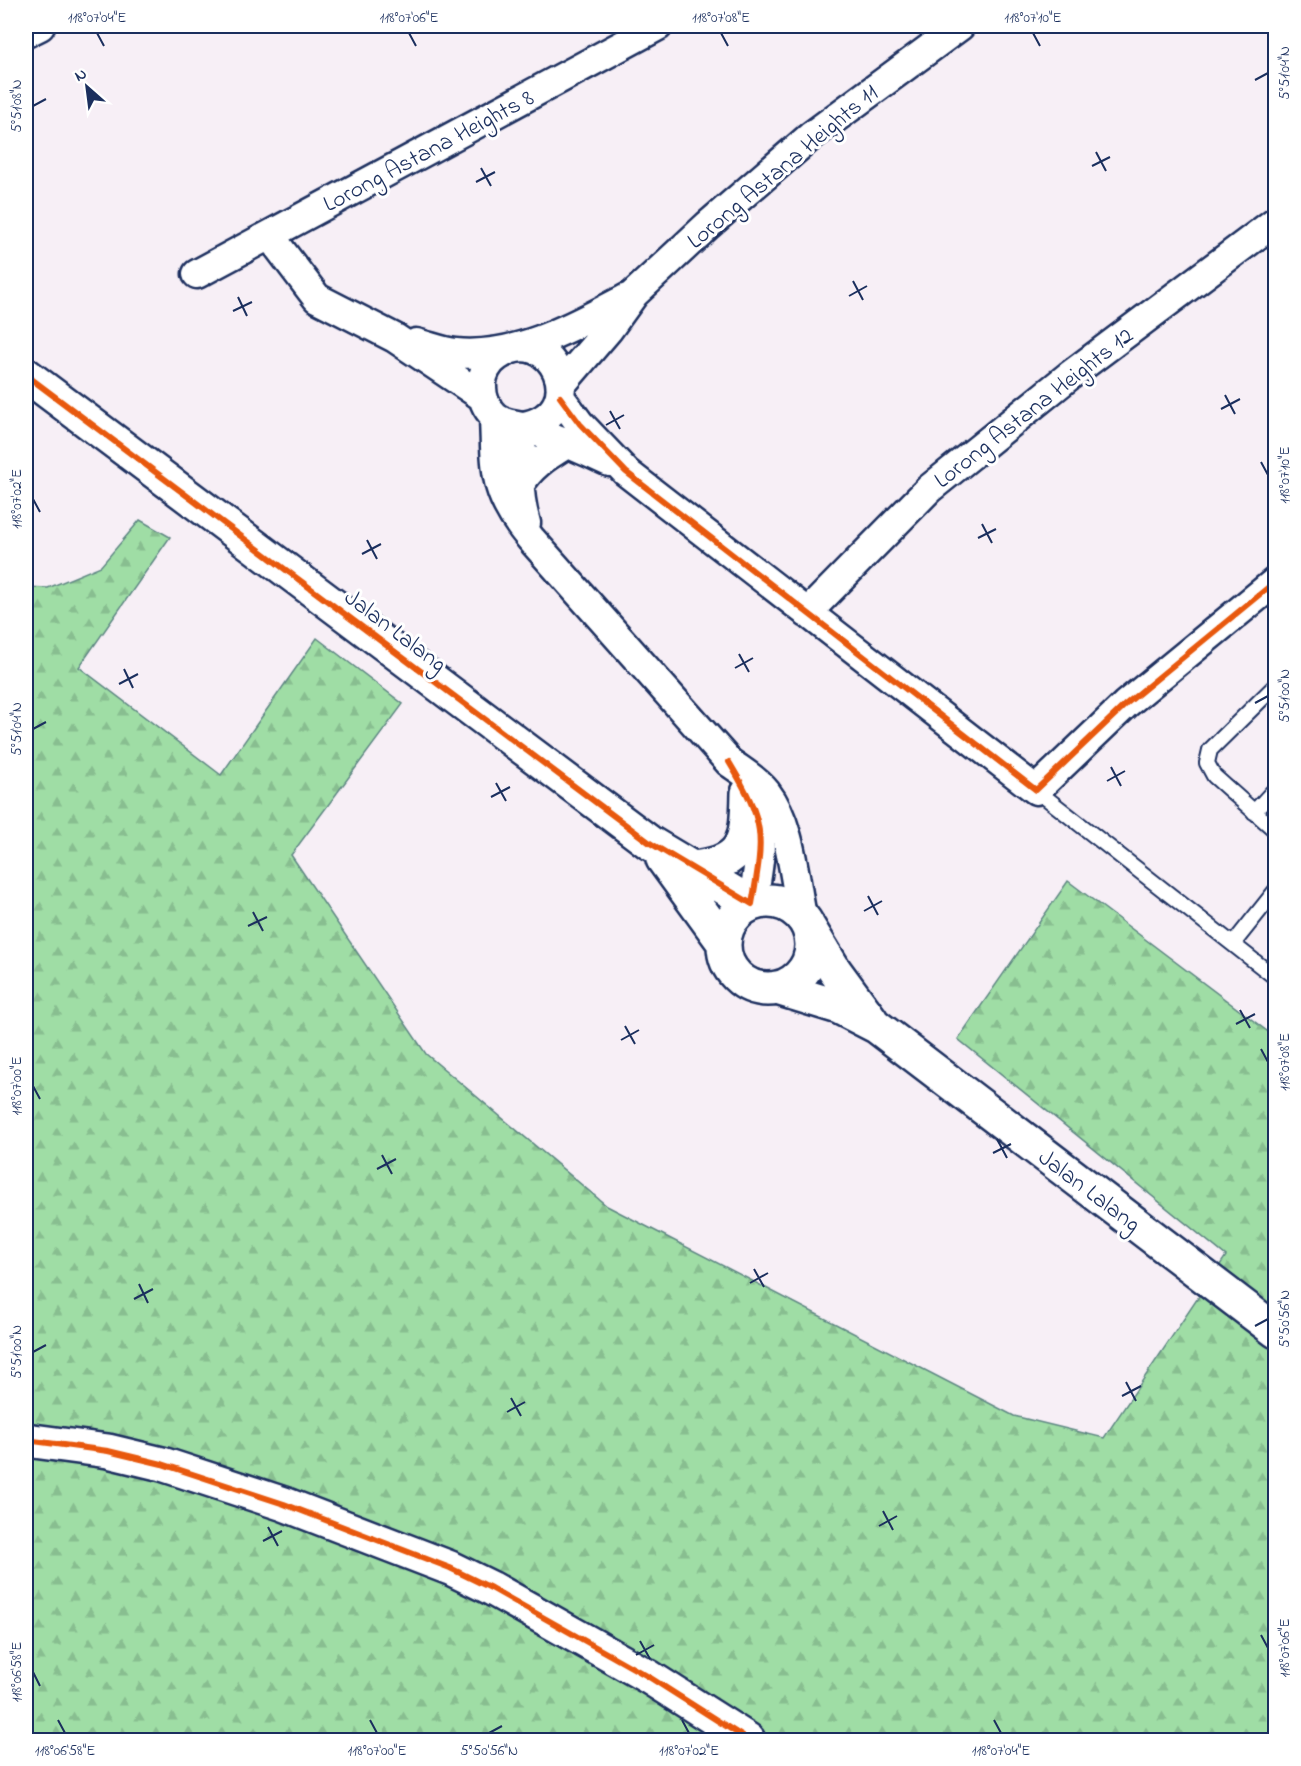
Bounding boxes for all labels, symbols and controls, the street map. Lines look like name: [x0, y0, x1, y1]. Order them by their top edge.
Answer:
text: 118°07'04"E: [68, 7, 126, 29]
text: 118°07'06"E: [379, 7, 439, 29]
text: 118°07'08"E: [692, 7, 750, 29]
text: 118°07'10"E: [1004, 7, 1062, 29]
text: 5°51'04"N: [1274, 46, 1296, 100]
north arrow: [57, 57, 117, 117]
text: N: [70, 62, 91, 89]
street label: Lorong Astana Heights 11: [680, 77, 887, 259]
text: 5°51'08"N: [6, 79, 28, 133]
street label: Lorong Astana Heights 8: [318, 82, 541, 223]
street label: Lorong Astana Heights 12: [927, 320, 1142, 498]
text: 118°07'10"E: [1274, 446, 1296, 504]
text: 118°07'02"E: [6, 469, 28, 529]
street label: Jalan Lalang: [336, 582, 453, 682]
text: 5°51'00"N: [1274, 669, 1296, 723]
text: 5°51'04"N: [6, 702, 28, 756]
text: 118°07'08"E: [1274, 1033, 1296, 1091]
text: 118°07'00"E: [6, 1057, 28, 1115]
street label: Jalan Lalang: [1030, 1142, 1147, 1242]
text: 5°50'56"N: [1274, 1290, 1296, 1348]
text: 5°51'00"N: [6, 1325, 28, 1379]
text: 118°07'06"E: [1274, 1618, 1296, 1678]
text: 118°06'58"E: [6, 1642, 28, 1702]
text: 118°06'58"E: [35, 1740, 95, 1762]
text: 118°07'00"E: [348, 1740, 406, 1762]
text: 5°50'56"N: [460, 1740, 518, 1762]
text: 118°07'02"E: [659, 1740, 719, 1762]
text: 118°07'04"E: [972, 1740, 1030, 1762]

